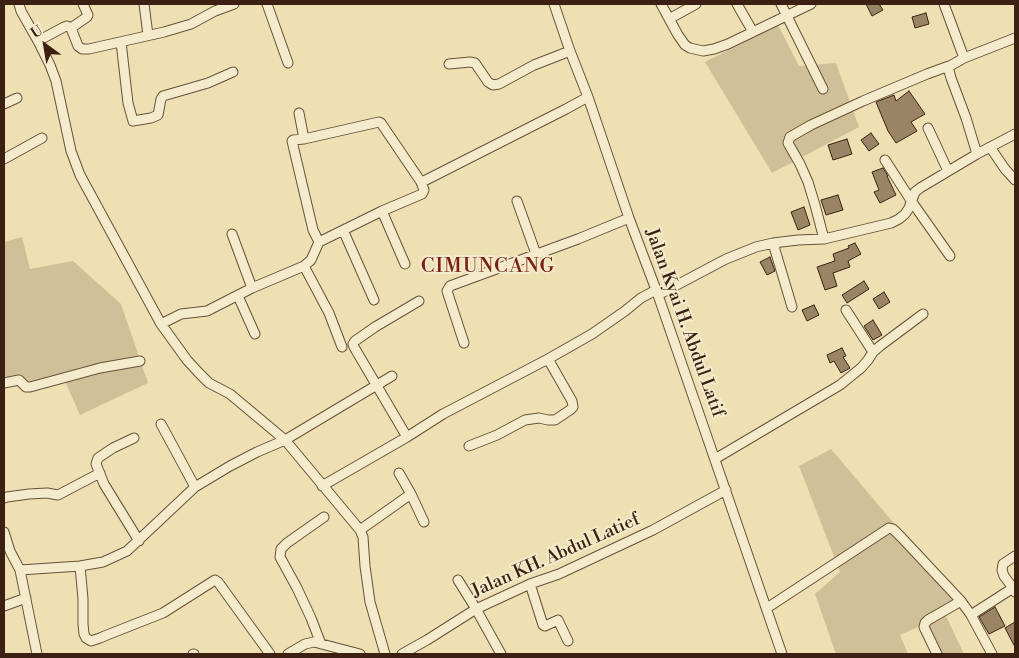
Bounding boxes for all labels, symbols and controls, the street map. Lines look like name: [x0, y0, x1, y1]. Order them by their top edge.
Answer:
north arrow: [20, 20, 70, 70]
text: U: [28, 22, 46, 43]
street label: Jalan Kyai H. Abdul Latif: [640, 226, 728, 420]
district label: CIMUNCANG: [420, 255, 556, 279]
street label: Jalan KH. Abdul Latief: [469, 509, 643, 603]

